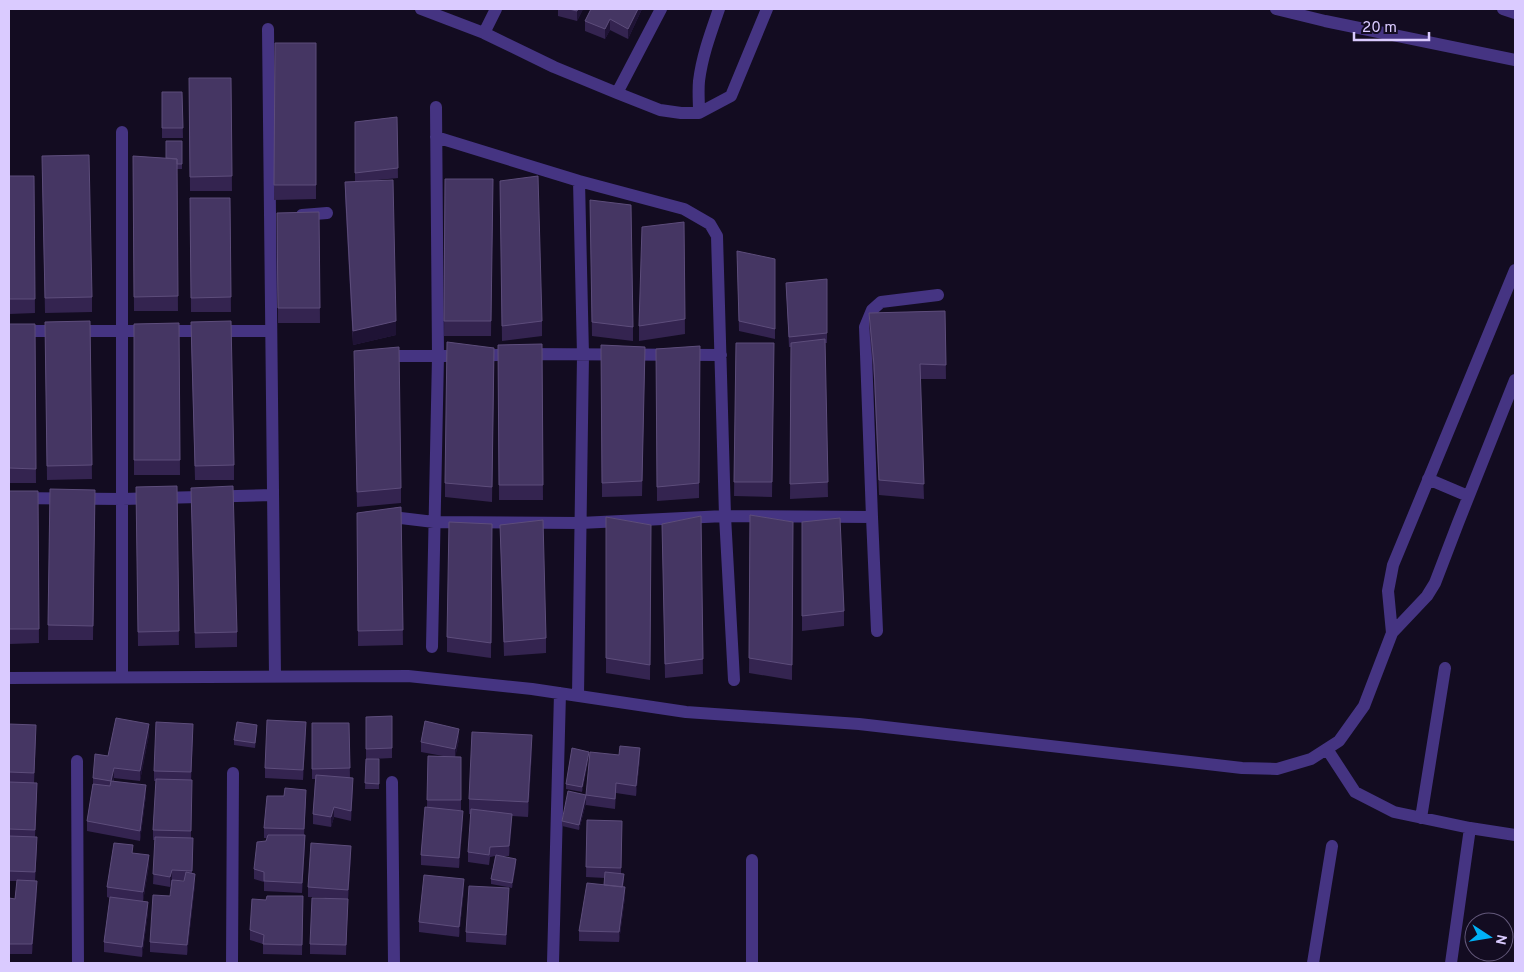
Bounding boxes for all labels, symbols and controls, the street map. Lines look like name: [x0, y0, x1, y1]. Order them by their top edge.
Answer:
scale bar: [1354, 10, 1429, 42]
text: 20 m: [1362, 19, 1397, 38]
north arrow: [1464, 912, 1514, 962]
text: N: [1491, 933, 1510, 946]

